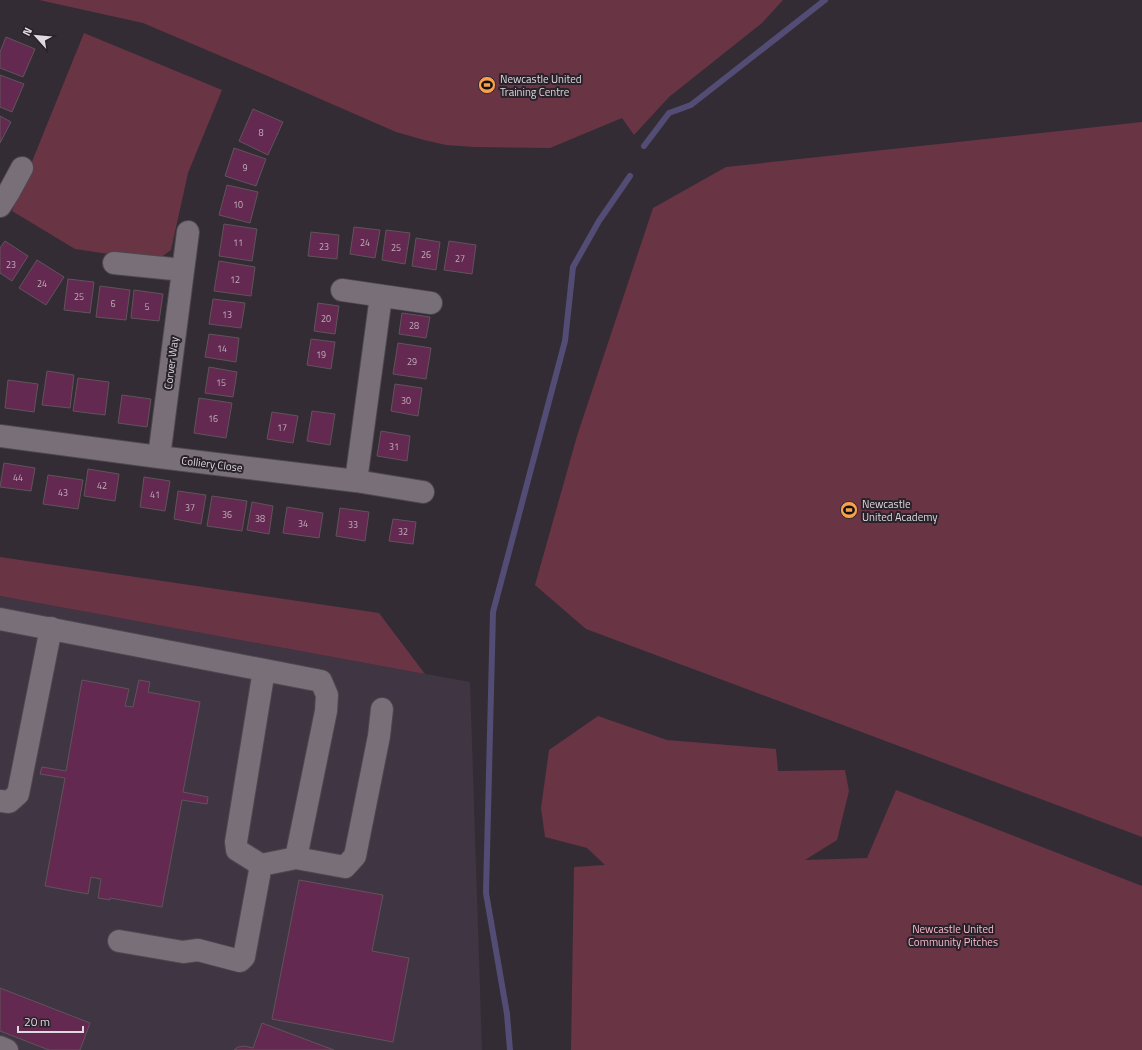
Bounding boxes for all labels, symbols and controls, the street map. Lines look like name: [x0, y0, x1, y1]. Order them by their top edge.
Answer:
north arrow: [16, 16, 56, 56]
text: N: [18, 24, 36, 38]
place label: Newcastle United Training Centre: [500, 71, 582, 100]
sports icon: Newcastle United Training Centre: [477, 75, 497, 95]
house number: 8: [258, 126, 264, 139]
house number: 9: [242, 161, 248, 174]
house number: 10: [233, 198, 243, 211]
house number: 11: [233, 236, 243, 249]
house number: 24: [360, 236, 370, 249]
house number: 23: [319, 240, 329, 253]
house number: 25: [391, 241, 401, 254]
house number: 26: [421, 248, 431, 261]
house number: 27: [455, 252, 465, 265]
house number: 23: [6, 258, 16, 271]
house number: 12: [230, 273, 240, 286]
house number: 24: [37, 277, 47, 290]
house number: 25: [74, 290, 84, 303]
house number: 6: [110, 297, 116, 310]
house number: 5: [144, 300, 150, 313]
house number: 13: [222, 308, 232, 321]
house number: 20: [321, 312, 331, 325]
house number: 28: [409, 319, 419, 332]
street label: Corver Way: [160, 335, 182, 390]
house number: 14: [217, 342, 227, 355]
house number: 19: [316, 348, 326, 361]
house number: 29: [407, 355, 417, 368]
house number: 15: [216, 376, 226, 389]
house number: 30: [401, 394, 411, 407]
house number: 16: [208, 412, 218, 425]
house number: 17: [277, 421, 287, 434]
house number: 31: [389, 440, 399, 453]
street label: Colliery Close: [181, 452, 244, 476]
house number: 44: [13, 471, 23, 484]
house number: 42: [97, 479, 107, 492]
house number: 43: [58, 486, 68, 499]
house number: 41: [150, 488, 160, 501]
place label: Newcastle United Academy: [862, 496, 938, 525]
sports icon: Newcastle United Academy: [839, 500, 859, 520]
house number: 37: [185, 501, 195, 514]
house number: 36: [222, 508, 232, 521]
house number: 38: [255, 512, 265, 525]
house number: 34: [298, 517, 308, 530]
house number: 33: [348, 518, 358, 531]
house number: 32: [398, 525, 408, 538]
park label: Newcastle United Community Pitches: [908, 921, 998, 950]
scale bar: [18, 1008, 83, 1034]
text: 20 m: [24, 1012, 50, 1031]

